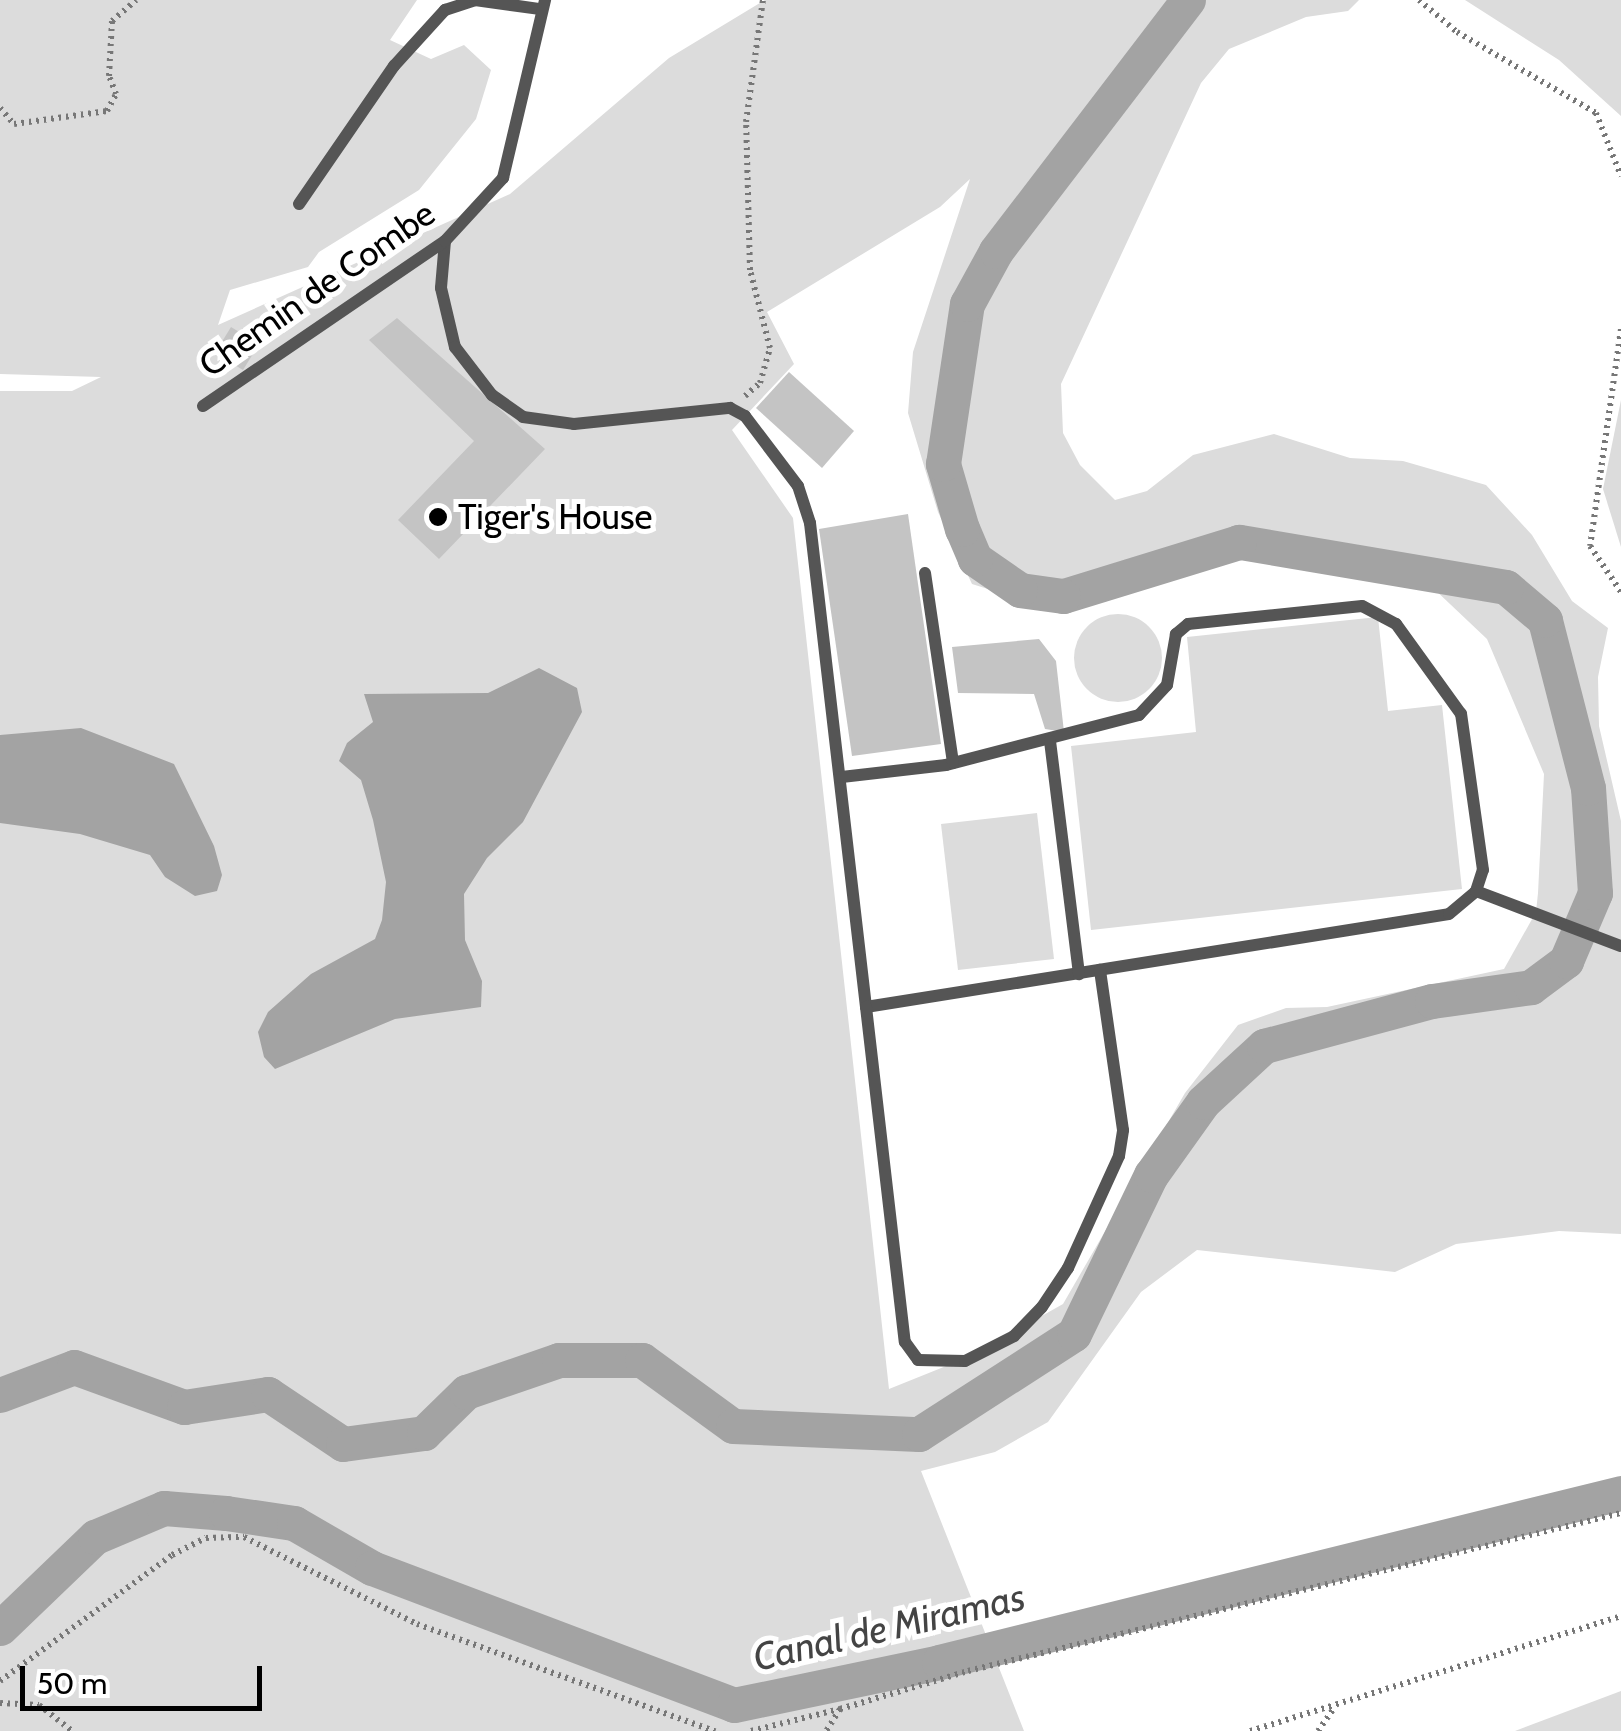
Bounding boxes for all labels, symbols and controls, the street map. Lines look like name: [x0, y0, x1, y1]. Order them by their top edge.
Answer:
street label: Chemin de Combe: [191, 192, 443, 386]
place label: Tiger's House: [458, 496, 652, 538]
marker: Tiger's House: [427, 506, 449, 528]
water label: Canal de Miramas: [749, 1574, 1029, 1680]
scale bar: [25, 1646, 268, 1708]
text: 50 m: [37, 1665, 107, 1702]

